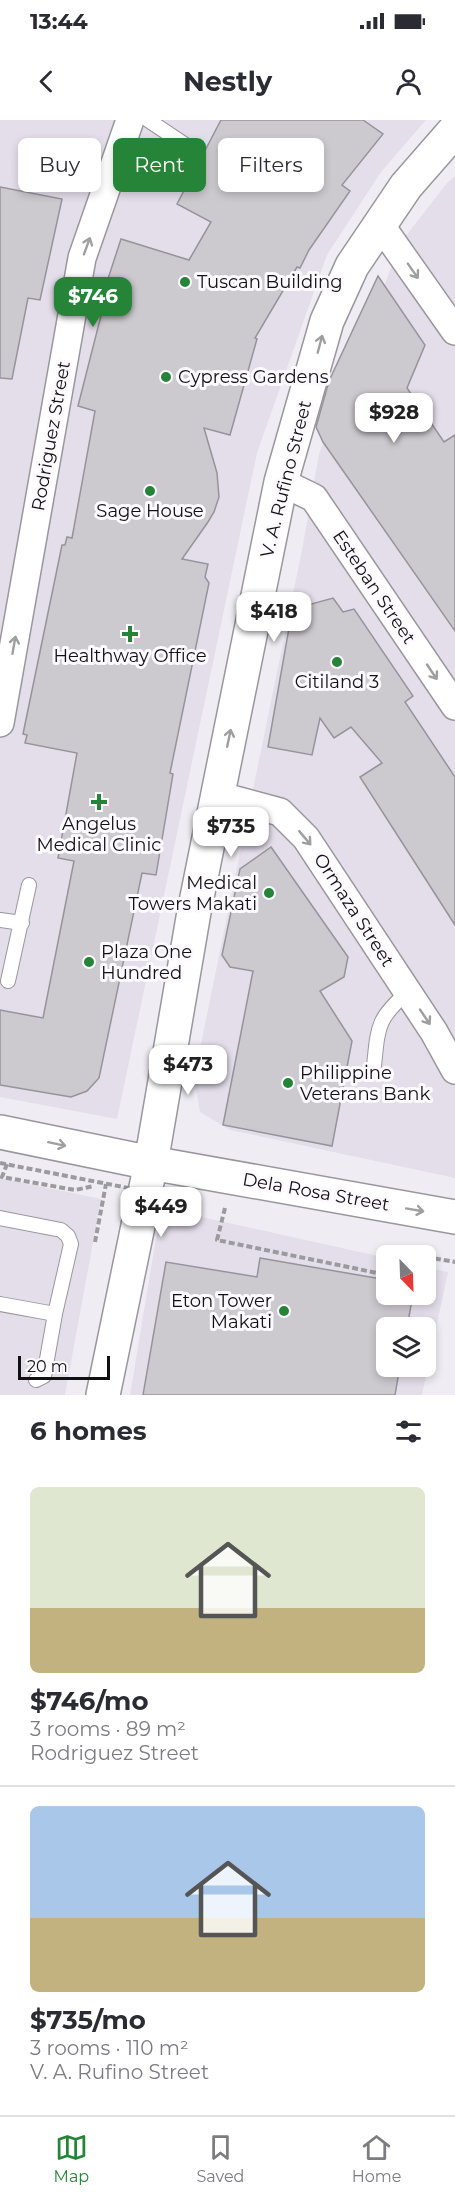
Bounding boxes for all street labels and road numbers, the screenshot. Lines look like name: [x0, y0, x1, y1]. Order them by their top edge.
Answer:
street label: Rodriguez Street: [27, 359, 75, 513]
street label: V. A. Rufino Street: [256, 398, 316, 560]
street label: Esteban Street: [328, 526, 420, 648]
street label: Ormaza Street: [309, 849, 399, 971]
street label: Dela Rosa Street: [241, 1168, 391, 1216]

